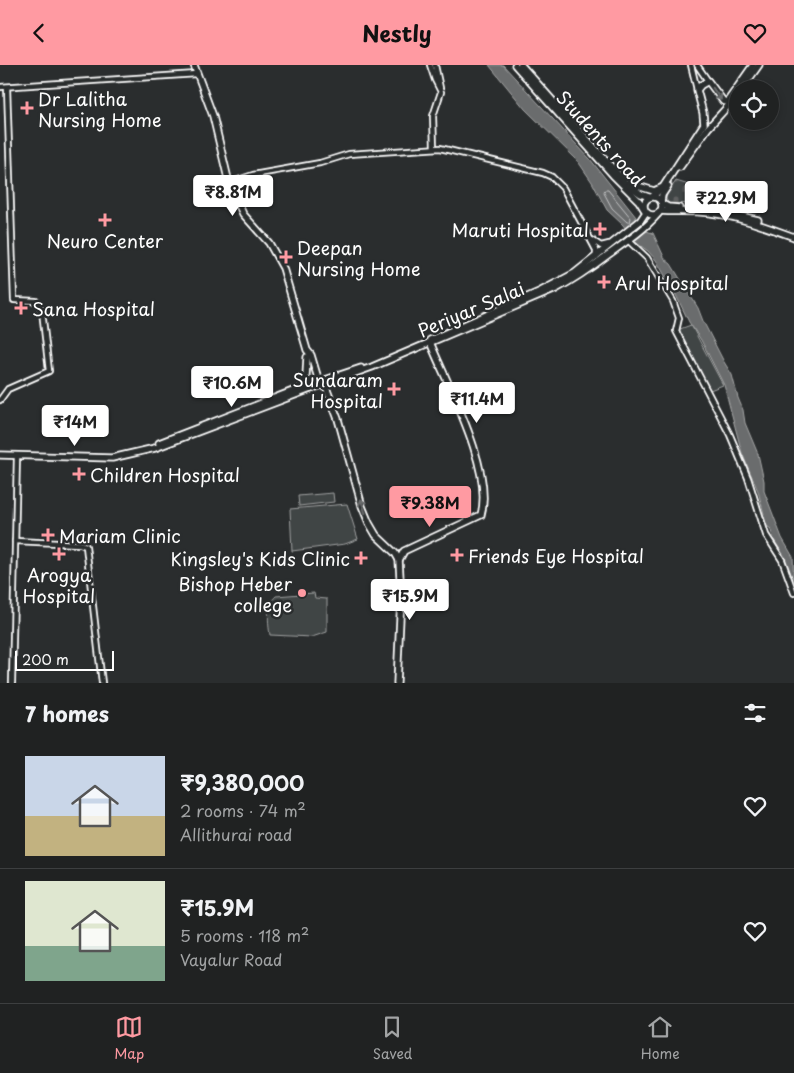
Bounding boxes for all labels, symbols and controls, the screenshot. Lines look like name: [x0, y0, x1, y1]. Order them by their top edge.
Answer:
text: Nestly: [362, 16, 432, 49]
icon: back: [25, 19, 53, 47]
icon: heart: [741, 19, 769, 47]
map controls: [729, 80, 779, 130]
button: locate: [729, 80, 779, 130]
street label: Students road: [551, 84, 651, 192]
place label: Dr Lalitha Nursing Home: [38, 85, 162, 133]
one-way arrow: [712, 86, 722, 100]
marker: Dr Lalitha Nursing Home: [20, 101, 34, 115]
pin: ₹8.81M: [192, 175, 274, 217]
text: ₹8.81M: [204, 179, 262, 203]
pin: ₹22.9M: [685, 181, 767, 223]
text: ₹22.9M: [696, 185, 756, 209]
marker: Neuro Center: [98, 213, 112, 227]
place label: Maruti Hospital: [452, 216, 589, 243]
marker: Maruti Hospital: [593, 222, 607, 236]
place label: Neuro Center: [47, 227, 164, 254]
place label: Deepan Nursing Home: [297, 234, 421, 282]
marker: Deepan Nursing Home: [279, 250, 293, 264]
place label: Arul Hospital: [615, 269, 729, 296]
street label: Periyar Salai: [413, 274, 529, 344]
marker: Arul Hospital: [597, 275, 611, 289]
place label: Sana Hospital: [32, 295, 155, 322]
marker: Sana Hospital: [14, 301, 28, 315]
pin: ₹10.6M: [191, 365, 273, 408]
place label: Sundaram Hospital: [292, 366, 383, 414]
text: ₹10.6M: [202, 370, 262, 394]
pin: ₹11.4M: [436, 381, 518, 424]
marker: Sundaram Hospital: [387, 382, 401, 396]
text: ₹11.4M: [450, 386, 504, 410]
pin: ₹14M: [45, 405, 105, 447]
text: ₹14M: [53, 409, 97, 433]
place label: Children Hospital: [90, 461, 240, 488]
marker: Children Hospital: [72, 467, 86, 481]
pin: ₹9.38M: [389, 485, 471, 528]
text: ₹9.38M: [400, 490, 460, 514]
one-way arrow: [357, 498, 367, 514]
place label: Mariam Clinic: [59, 522, 181, 549]
marker: Mariam Clinic: [41, 528, 55, 542]
place label: Friends Eye Hospital: [468, 542, 644, 569]
place label: Kingsley's Kids Clinic: [170, 545, 350, 572]
marker: Arogya Hospital: [52, 547, 66, 561]
marker: Friends Eye Hospital: [450, 548, 464, 562]
marker: Kingsley's Kids Clinic: [354, 551, 368, 565]
place label: Arogya Hospital: [23, 561, 95, 609]
place label: Bishop Heber college: [178, 570, 293, 618]
pin: ₹15.9M: [369, 579, 451, 621]
text: ₹15.9M: [382, 583, 438, 607]
marker: Bishop Heber college: [296, 587, 308, 599]
scale bar: [15, 648, 114, 671]
text: 200 m: [22, 649, 69, 670]
text: 7 homes: [25, 697, 109, 729]
icon: filters: [741, 699, 769, 727]
text: ₹9,380,000: [180, 766, 304, 798]
icon: home: [65, 776, 125, 836]
icon: heart: [741, 792, 769, 820]
text: 2 rooms · 74 m²: [180, 798, 306, 822]
text: Allithurai road: [180, 822, 292, 846]
text: ₹15.9M: [180, 891, 254, 923]
icon: home: [65, 901, 125, 961]
icon: heart: [741, 917, 769, 945]
text: 5 rooms · 118 m²: [180, 923, 309, 947]
text: Vayalur Road: [180, 947, 282, 971]
tab: Map: [114, 1013, 144, 1064]
tab: Saved: [373, 1013, 412, 1064]
tab: Home: [641, 1013, 680, 1064]

